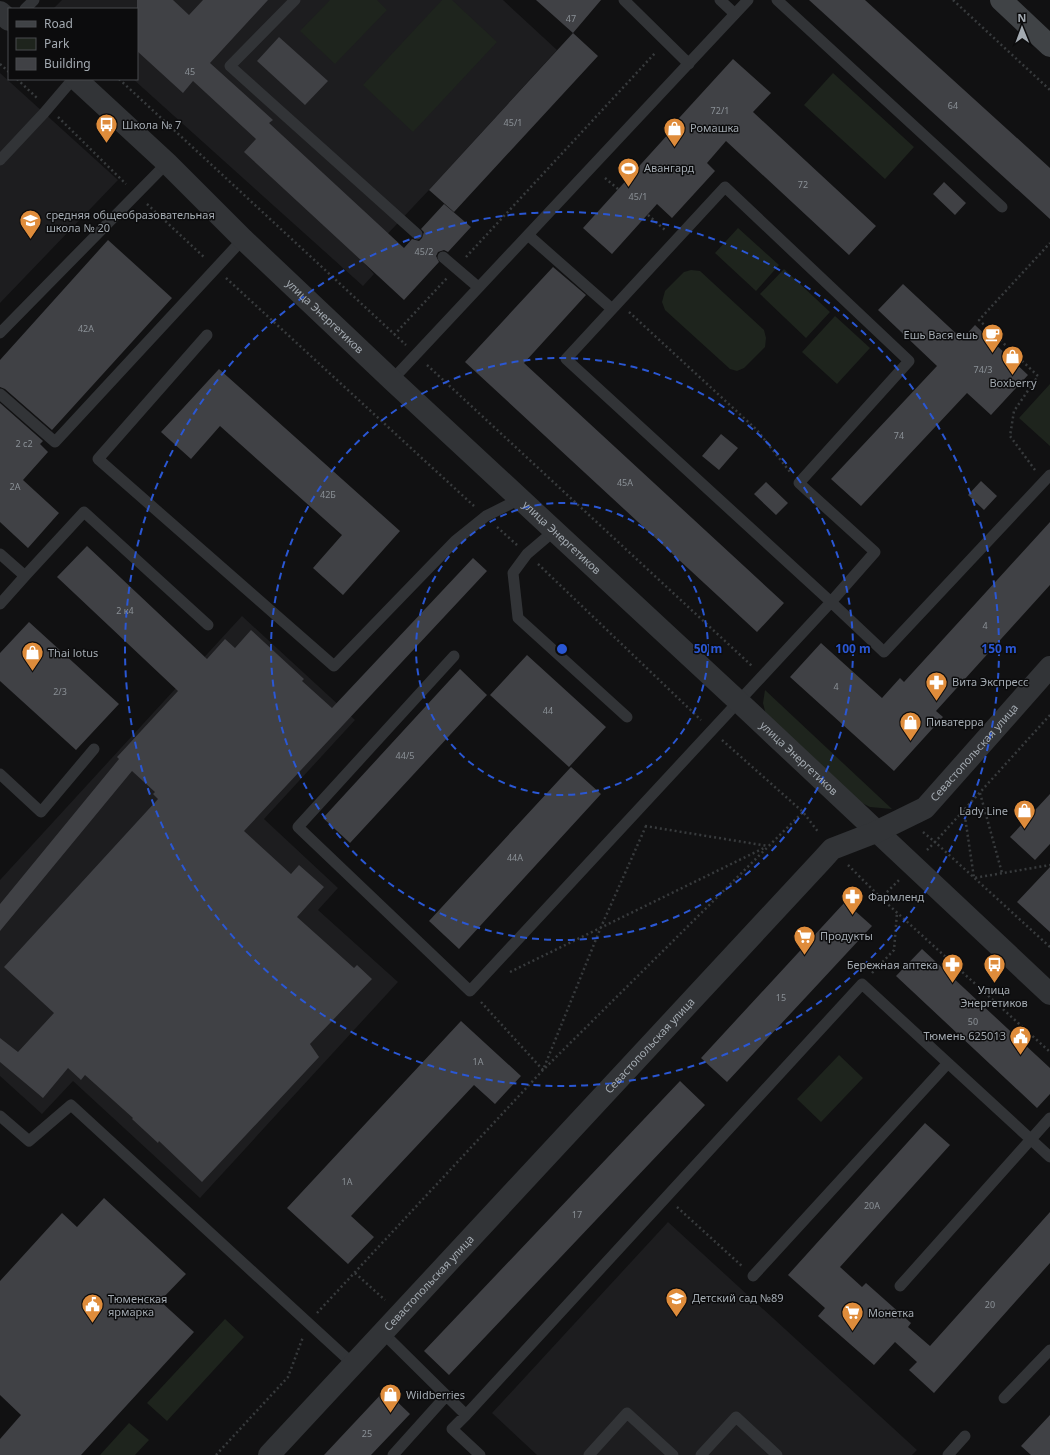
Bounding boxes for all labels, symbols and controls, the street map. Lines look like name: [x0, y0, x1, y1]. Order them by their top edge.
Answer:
legend: [8, 8, 138, 80]
north arrow: [1002, 8, 1042, 48]
text: N: [1017, 10, 1026, 25]
house number: 47: [566, 12, 576, 25]
text: Road: [44, 15, 73, 32]
text: Park: [44, 35, 70, 52]
text: Building: [44, 55, 91, 72]
house number: 45: [185, 65, 195, 78]
house number: 64: [948, 99, 958, 112]
house number: 72/1: [711, 104, 729, 117]
bus stop icon: Школа № 7: [94, 112, 120, 145]
shop icon: Ромашка: [661, 115, 687, 148]
house number: 45/1: [504, 116, 522, 129]
place label: Школа № 7: [122, 117, 181, 132]
place label: Ромашка: [690, 120, 739, 135]
sports icon: Авангард: [615, 155, 641, 188]
place label: Авангард: [644, 160, 695, 175]
house number: 72: [798, 178, 808, 191]
house number: 45/1: [629, 190, 647, 203]
place label: средняя общеобразовательная школа № 20: [46, 207, 215, 235]
school or university icon: средняя общеобразовательная школа № 20: [17, 208, 43, 241]
house number: 45/2: [415, 245, 433, 258]
street label: улица Энергетиков: [283, 276, 367, 357]
house number: 42А: [78, 322, 94, 335]
cafe icon: Ешь Вася ешь: [980, 322, 1006, 355]
place label: Ешь Вася ешь: [904, 327, 978, 342]
shop icon: Boxberry: [1000, 344, 1026, 377]
house number: 74/3: [974, 363, 992, 376]
place label: Boxberry: [989, 375, 1037, 390]
house number: 74: [894, 429, 904, 442]
house number: 2 с2: [15, 437, 33, 450]
house number: 45А: [617, 476, 633, 489]
house number: 2А: [10, 480, 21, 493]
house number: 42Б: [320, 488, 336, 501]
street label: улица Энергетиков: [520, 497, 604, 577]
house number: 2 к4: [116, 604, 134, 617]
house number: 4: [982, 619, 988, 632]
shop icon: Thai lotus: [19, 640, 45, 673]
text: 50 m: [694, 640, 722, 657]
text: 100 m: [835, 640, 871, 657]
text: 150 m: [981, 640, 1017, 657]
centre of rings: [555, 642, 569, 656]
place label: Thai lotus: [48, 645, 98, 660]
pharmacy icon: Вита Экспресс: [924, 669, 950, 702]
place label: Вита Экспресс: [952, 674, 1028, 689]
house number: 4: [833, 680, 839, 693]
house number: 2/3: [53, 685, 67, 698]
street label: Севастопольская улица: [926, 700, 1021, 804]
house number: 44: [543, 704, 553, 717]
shop icon: Пиватерра: [897, 709, 923, 742]
place label: Пиватерра: [926, 714, 984, 729]
street label: улица Энергетиков: [757, 718, 841, 798]
house number: 44/5: [396, 749, 414, 762]
shop icon: Lady Line: [1011, 798, 1037, 831]
place label: Lady Line: [959, 803, 1008, 818]
house number: 44А: [507, 851, 523, 864]
pharmacy icon: Фармленд: [840, 884, 866, 917]
place label: Фармленд: [868, 889, 925, 904]
supermarket icon: Продукты: [791, 923, 817, 956]
place label: Продукты: [820, 928, 873, 943]
bus stop icon: Улица Энергетиков: [981, 951, 1007, 984]
pharmacy icon: Бережная аптека: [940, 952, 966, 985]
place label: Бережная аптека: [847, 957, 938, 972]
place label: Улица Энергетиков: [960, 982, 1028, 1010]
house number: 15: [776, 991, 786, 1004]
street label: Севастопольская улица: [601, 994, 698, 1096]
house number: 50: [968, 1015, 978, 1028]
public building icon: Тюмень 625013: [1008, 1023, 1034, 1056]
place label: Тюмень 625013: [924, 1028, 1006, 1043]
house number: 1А: [473, 1055, 484, 1068]
house number: 1А: [342, 1175, 353, 1188]
house number: 20А: [864, 1199, 880, 1212]
house number: 17: [572, 1208, 582, 1221]
street label: Севастопольская улица: [380, 1231, 477, 1334]
school or university icon: Детский сад №89: [664, 1285, 690, 1318]
place label: Детский сад №89: [692, 1290, 784, 1305]
place label: Тюменская ярмарка: [108, 1291, 167, 1319]
public building icon: Тюменская ярмарка: [80, 1292, 106, 1325]
house number: 20: [985, 1298, 995, 1311]
supermarket icon: Монетка: [840, 1300, 866, 1333]
place label: Монетка: [868, 1305, 914, 1320]
shop icon: Wildberries: [377, 1382, 403, 1415]
place label: Wildberries: [406, 1387, 465, 1402]
house number: 25: [362, 1427, 372, 1440]

